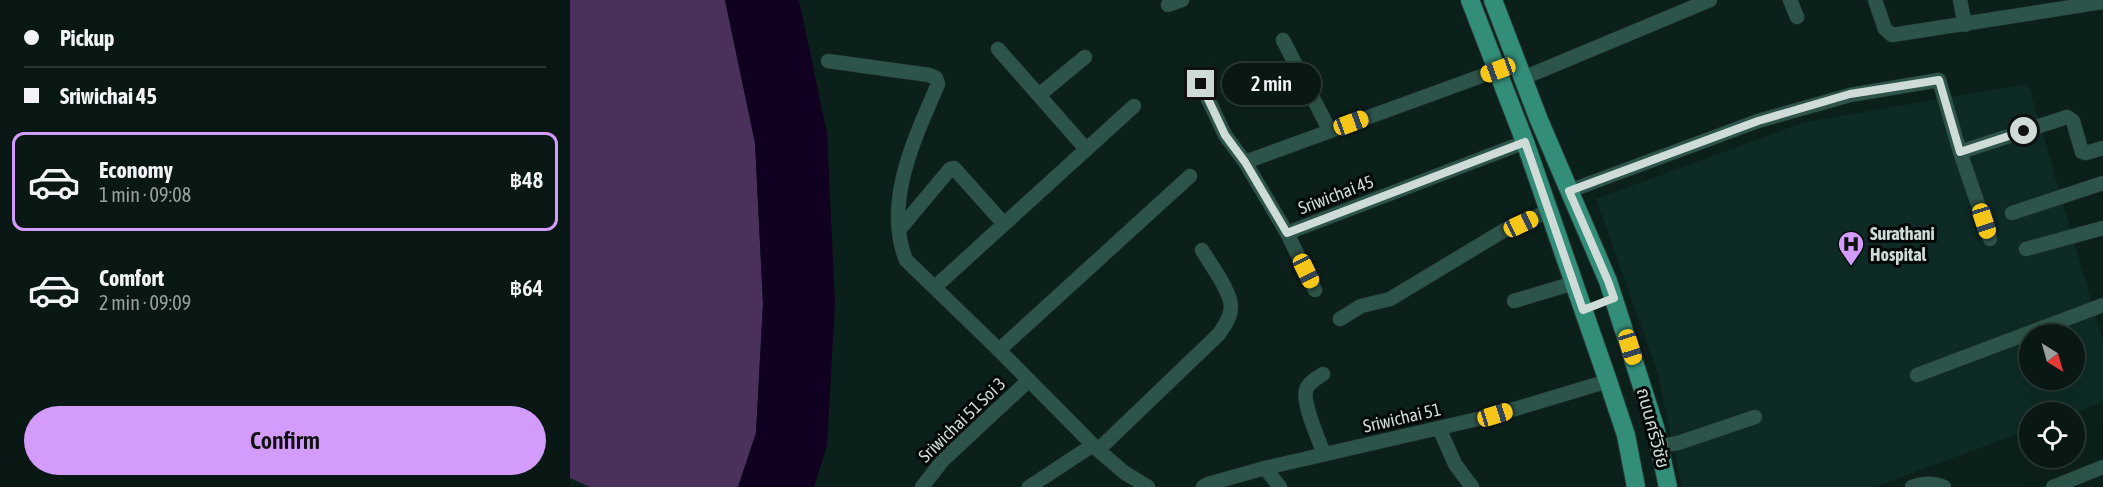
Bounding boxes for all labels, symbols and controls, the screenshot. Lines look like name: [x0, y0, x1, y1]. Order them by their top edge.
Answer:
text: Pickup: [60, 25, 115, 51]
car: [1478, 55, 1518, 85]
callout: 2 min: [1222, 63, 1321, 105]
route end: [1187, 70, 1214, 97]
text: 2 min: [1251, 72, 1292, 95]
text: Sriwichai 45: [60, 83, 157, 109]
car: [1331, 108, 1371, 138]
route start: [2010, 117, 2037, 144]
icon: car: [27, 155, 81, 209]
text: Economy: [99, 157, 173, 183]
text: ฿48: [510, 167, 543, 193]
street label: Sriwichai 45: [1295, 171, 1377, 219]
text: 1 min · 09:08: [99, 183, 191, 206]
car: [1970, 201, 1998, 241]
car: [1501, 208, 1541, 240]
place label: Surathani Hospital: [1870, 223, 1935, 265]
hospital icon: Surathani Hospital: [1836, 229, 1866, 267]
car: [1290, 251, 1322, 291]
icon: car: [27, 263, 81, 317]
text: Comfort: [99, 265, 164, 291]
text: ฿64: [510, 275, 543, 301]
text: 2 min · 09:09: [99, 291, 191, 314]
north arrow: [2019, 324, 2085, 390]
map controls: [2019, 324, 2085, 468]
car: [1616, 327, 1644, 367]
street label: Sriwichai 51 Soi 3: [914, 373, 1009, 466]
street label: ถนนศรีวิชัย: [1633, 385, 1674, 470]
street label: Sriwichai 51: [1361, 398, 1443, 437]
car: [1475, 401, 1515, 429]
button: locate: [2019, 402, 2085, 468]
button: Confirm: [24, 406, 546, 475]

